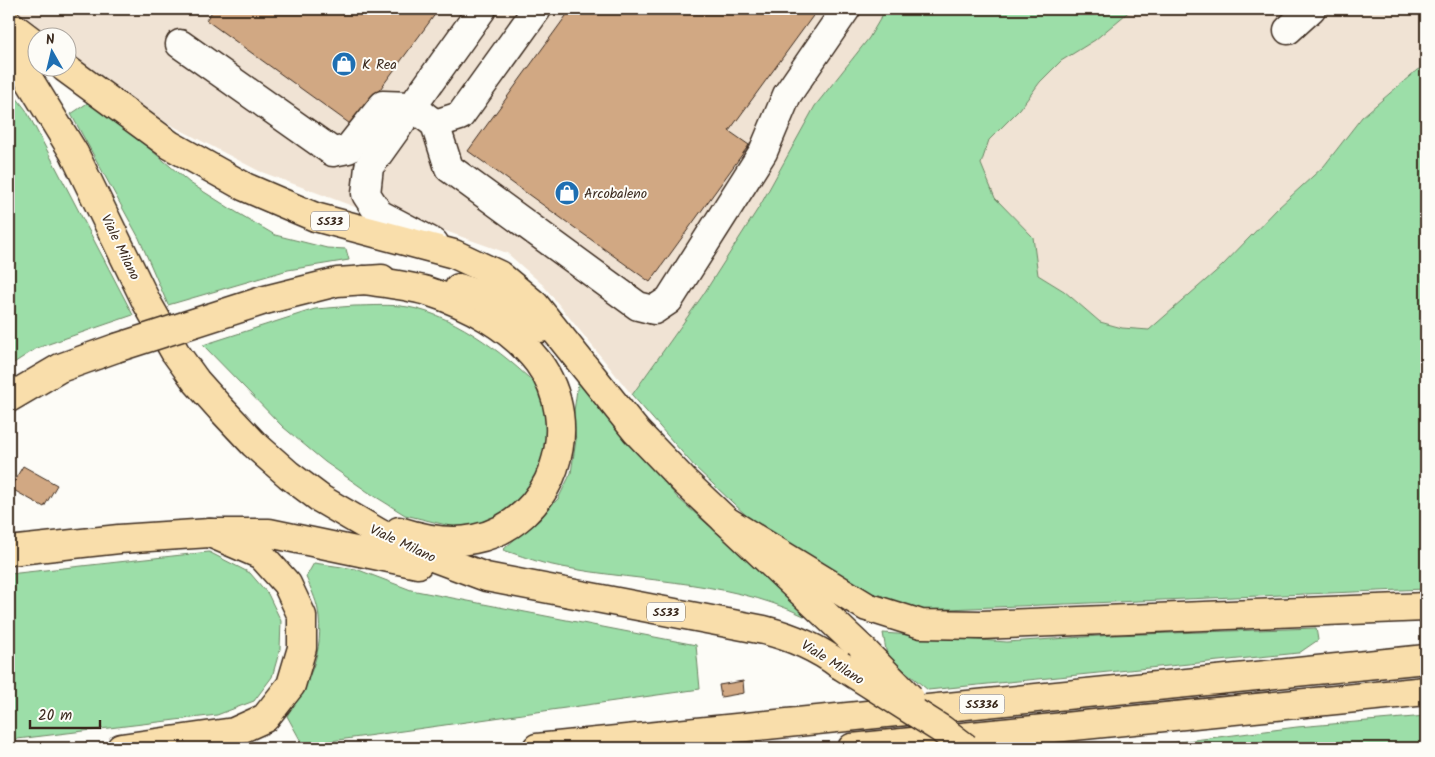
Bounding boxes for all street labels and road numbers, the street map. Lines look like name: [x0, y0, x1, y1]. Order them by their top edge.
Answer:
street label: Viale Milano: [95, 211, 146, 284]
road number: SS33: [311, 212, 349, 230]
street label: Viale Milano: [366, 519, 439, 569]
road number: SS33: [647, 602, 685, 622]
street label: Viale Milano: [797, 635, 868, 691]
road number: SS336: [960, 694, 1004, 714]

